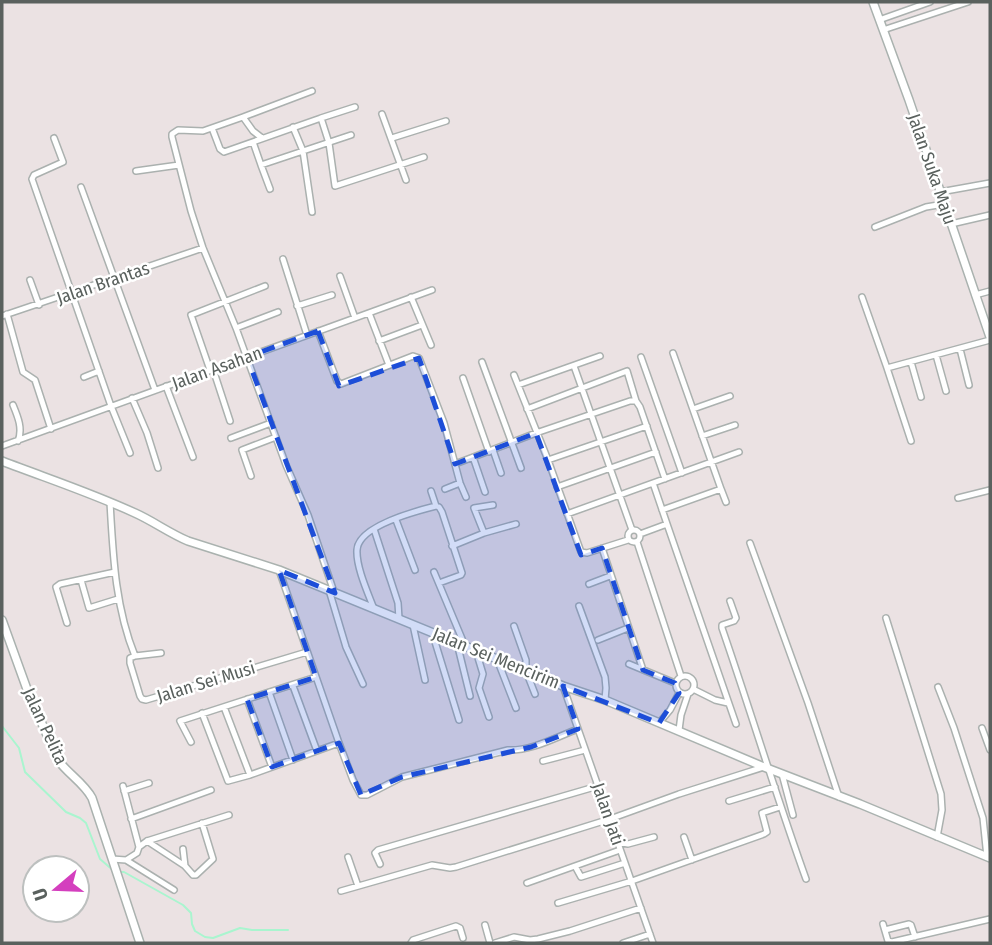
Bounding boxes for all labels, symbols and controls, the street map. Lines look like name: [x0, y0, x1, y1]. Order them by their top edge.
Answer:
street label: Jalan Suka Maju: [903, 111, 961, 227]
street label: Jalan Brantas: [54, 257, 153, 309]
street label: Jalan Asahan: [169, 342, 265, 394]
street label: Jalan Sei Mencirim: [429, 622, 563, 694]
street label: Jalan Sei Musi: [154, 657, 258, 707]
street label: Jalan Pelita: [18, 684, 72, 768]
street label: Jalan Jati: [587, 780, 629, 848]
north arrow: [21, 854, 91, 924]
text: U: [28, 885, 53, 903]

